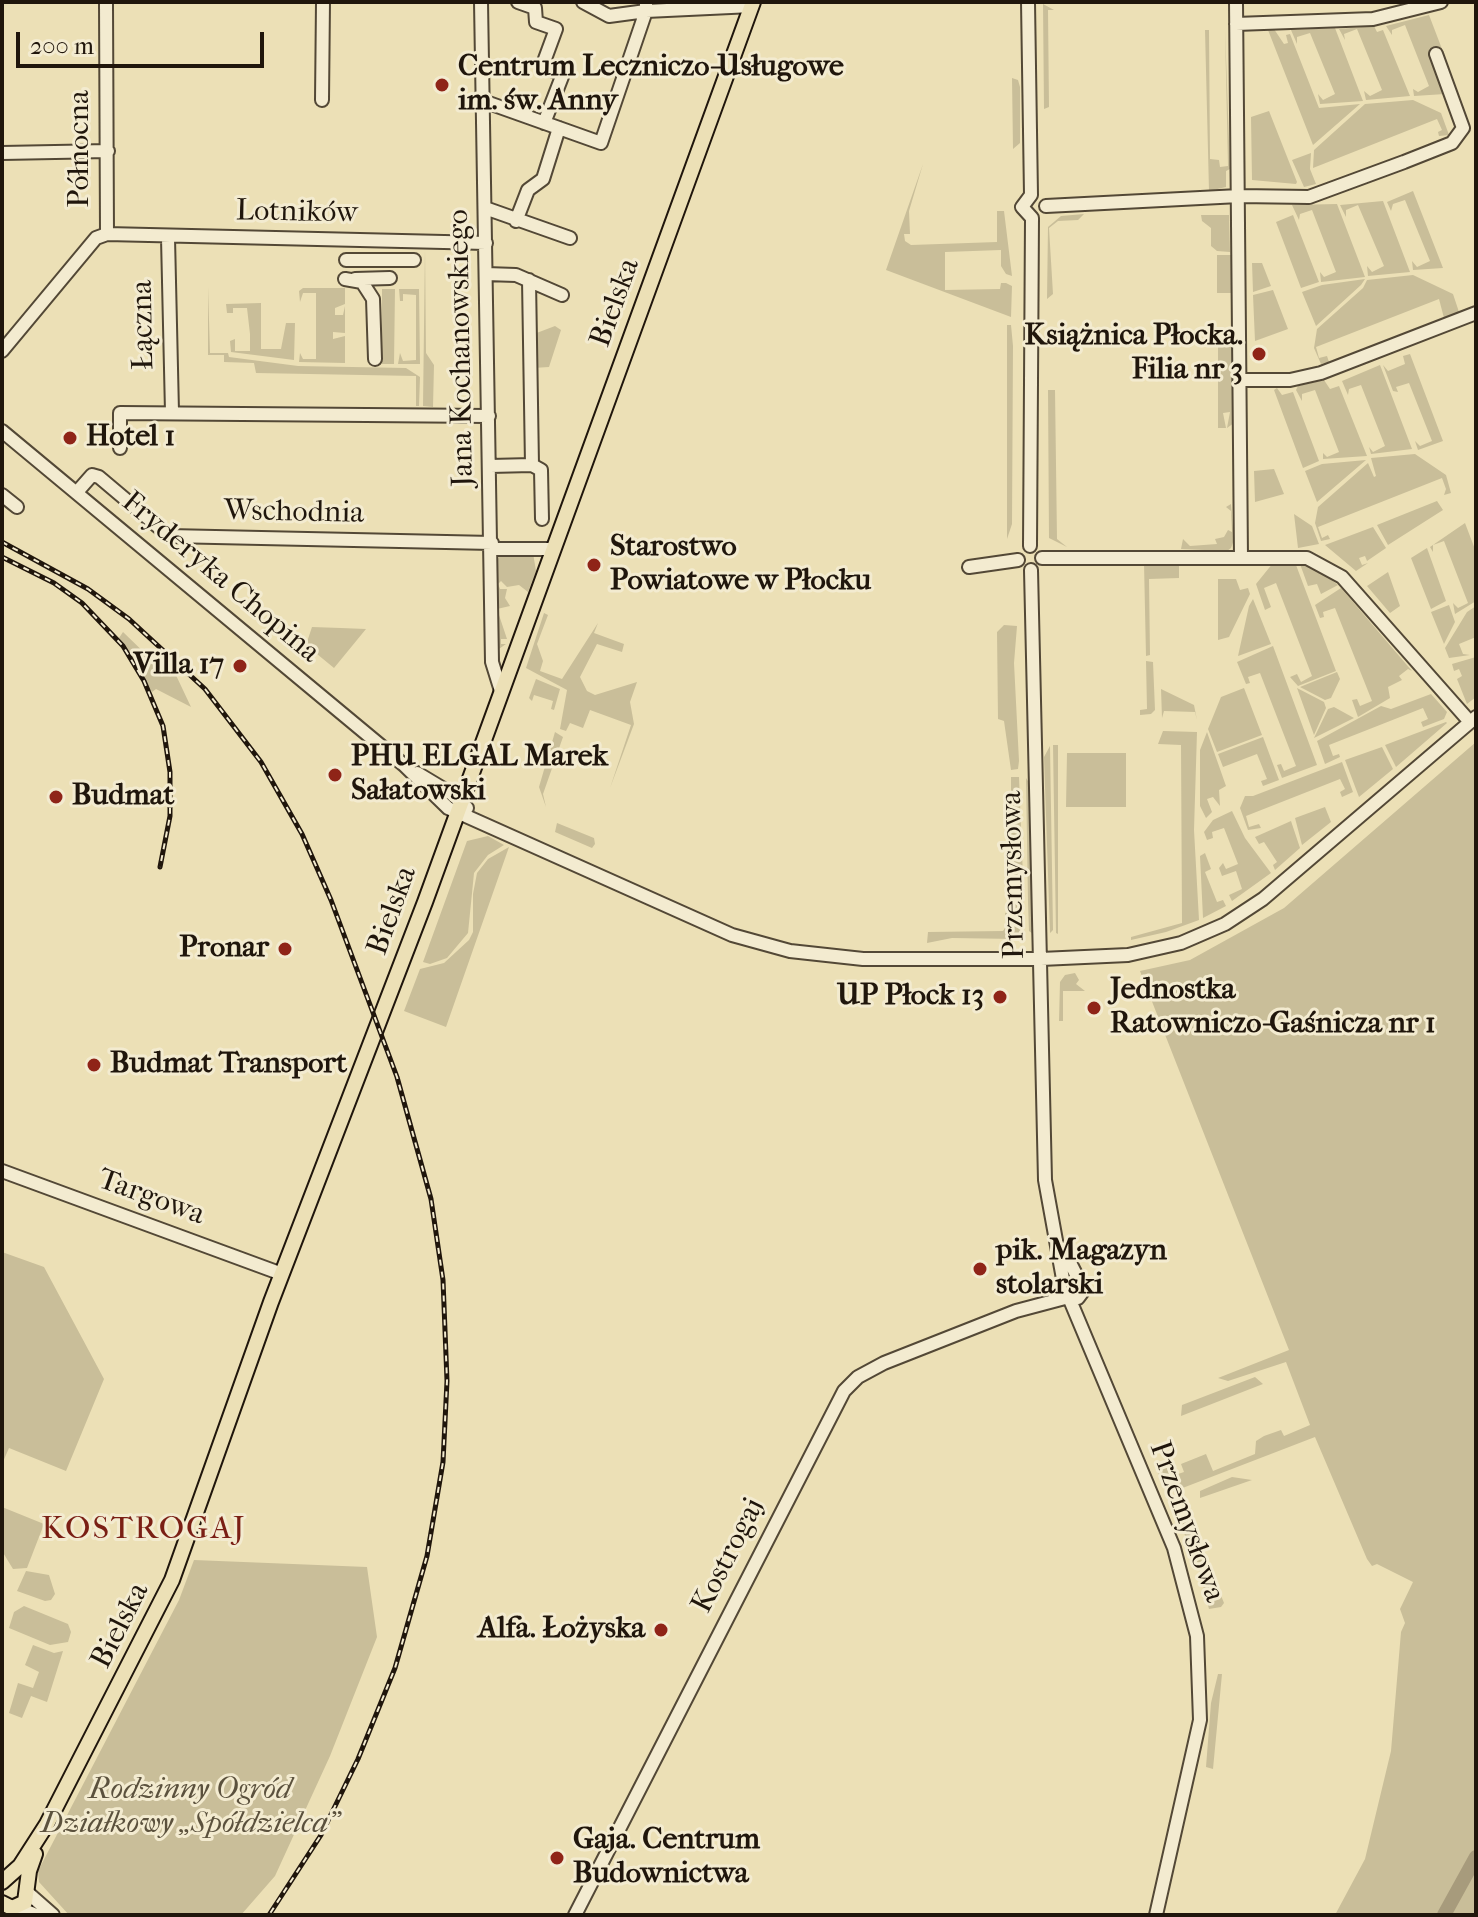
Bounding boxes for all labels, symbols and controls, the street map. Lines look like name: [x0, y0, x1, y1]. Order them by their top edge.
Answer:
scale bar: [20, 16, 268, 66]
text: 200 m: [30, 32, 94, 60]
place label: Centrum Leczniczo-Usługowe im. św. Anny: [458, 50, 844, 120]
marker: Centrum Leczniczo-Usługowe im. św. Anny: [433, 76, 451, 94]
street label: Północna: [63, 90, 99, 208]
street label: Lotników: [236, 194, 358, 232]
street label: Jana Kochanowskiego: [442, 209, 482, 487]
street label: Bielska: [583, 254, 649, 352]
street label: Łączna: [125, 280, 163, 370]
place label: Książnica Płocka. Filia nr 3: [1025, 319, 1243, 390]
marker: Książnica Płocka. Filia nr 3: [1250, 345, 1268, 363]
place label: Hotel 1: [86, 420, 175, 456]
marker: Hotel 1: [61, 429, 79, 447]
street label: Fryderyka Chopina: [114, 485, 326, 671]
street label: Wschodnia: [224, 494, 364, 532]
place label: Starostwo Powiatowe w Płocku: [610, 530, 871, 600]
marker: Starostwo Powiatowe w Płocku: [585, 556, 603, 574]
place label: Villa 17: [134, 648, 224, 684]
marker: Villa 17: [231, 657, 249, 675]
place label: PHU ELGAL Marek Sałatowski: [351, 740, 608, 810]
marker: PHU ELGAL Marek Sałatowski: [326, 766, 344, 784]
place label: Budmat: [72, 779, 174, 815]
marker: Budmat: [47, 788, 65, 806]
street label: Przemysłowa: [995, 790, 1033, 960]
street label: Bielska: [360, 862, 426, 960]
place label: Pronar: [179, 931, 269, 967]
marker: Pronar: [276, 940, 294, 958]
place label: Jednostka Ratowniczo-Gaśnicza nr 1: [1110, 973, 1436, 1044]
place label: UP Płock 13: [837, 979, 984, 1015]
marker: UP Płock 13: [991, 988, 1009, 1006]
marker: Jednostka Ratowniczo-Gaśnicza nr 1: [1085, 999, 1103, 1017]
place label: Budmat Transport: [110, 1047, 347, 1083]
marker: Budmat Transport: [85, 1056, 103, 1074]
street label: Targowa: [93, 1162, 209, 1234]
place label: pik. Magazyn stolarski: [996, 1234, 1167, 1304]
marker: pik. Magazyn stolarski: [971, 1260, 989, 1278]
street label: Przemysłowa: [1140, 1437, 1232, 1607]
street label: Kostrogaj: [685, 1493, 773, 1619]
district label: KOSTROGAJ: [41, 1511, 247, 1549]
street label: Bielska: [84, 1577, 158, 1675]
place label: Alfa. Łożyska: [478, 1612, 645, 1648]
marker: Alfa. Łożyska: [652, 1621, 670, 1639]
park label: Rodzinny Ogród Działkowy „Spółdzielca”: [41, 1773, 339, 1844]
place label: Gaja. Centrum Budownictwa: [573, 1823, 760, 1894]
marker: Gaja. Centrum Budownictwa: [548, 1849, 566, 1867]

